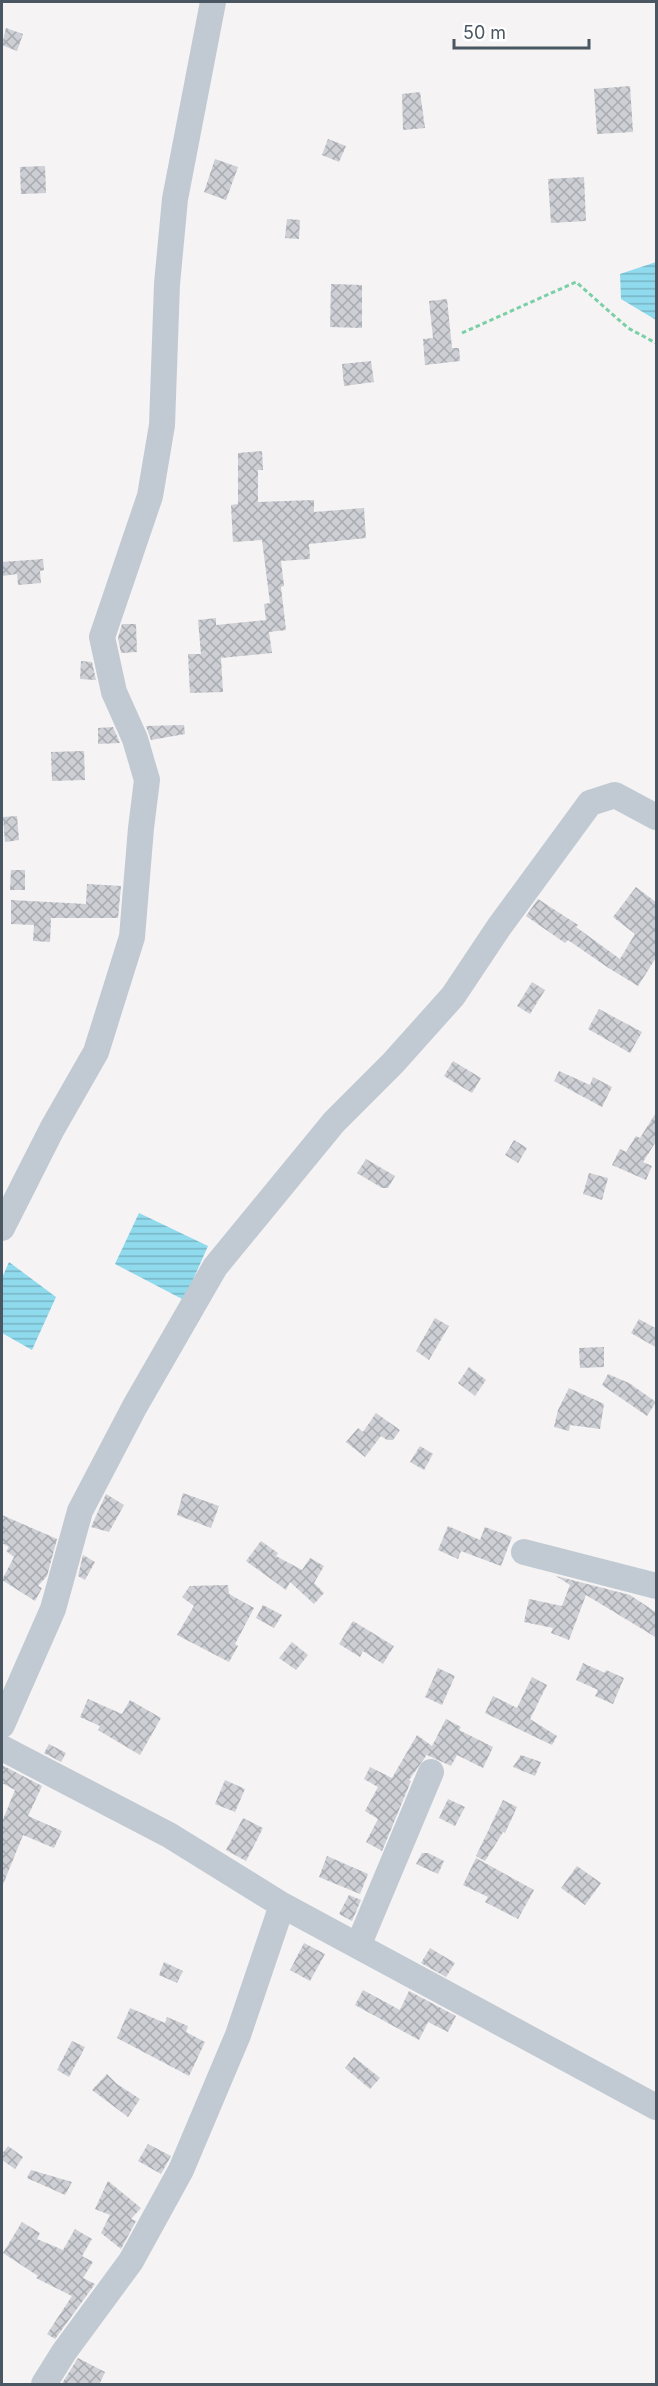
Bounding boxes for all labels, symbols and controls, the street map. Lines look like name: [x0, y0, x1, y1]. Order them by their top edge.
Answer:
scale bar: [454, 12, 589, 50]
text: 50 m: [463, 22, 506, 43]

